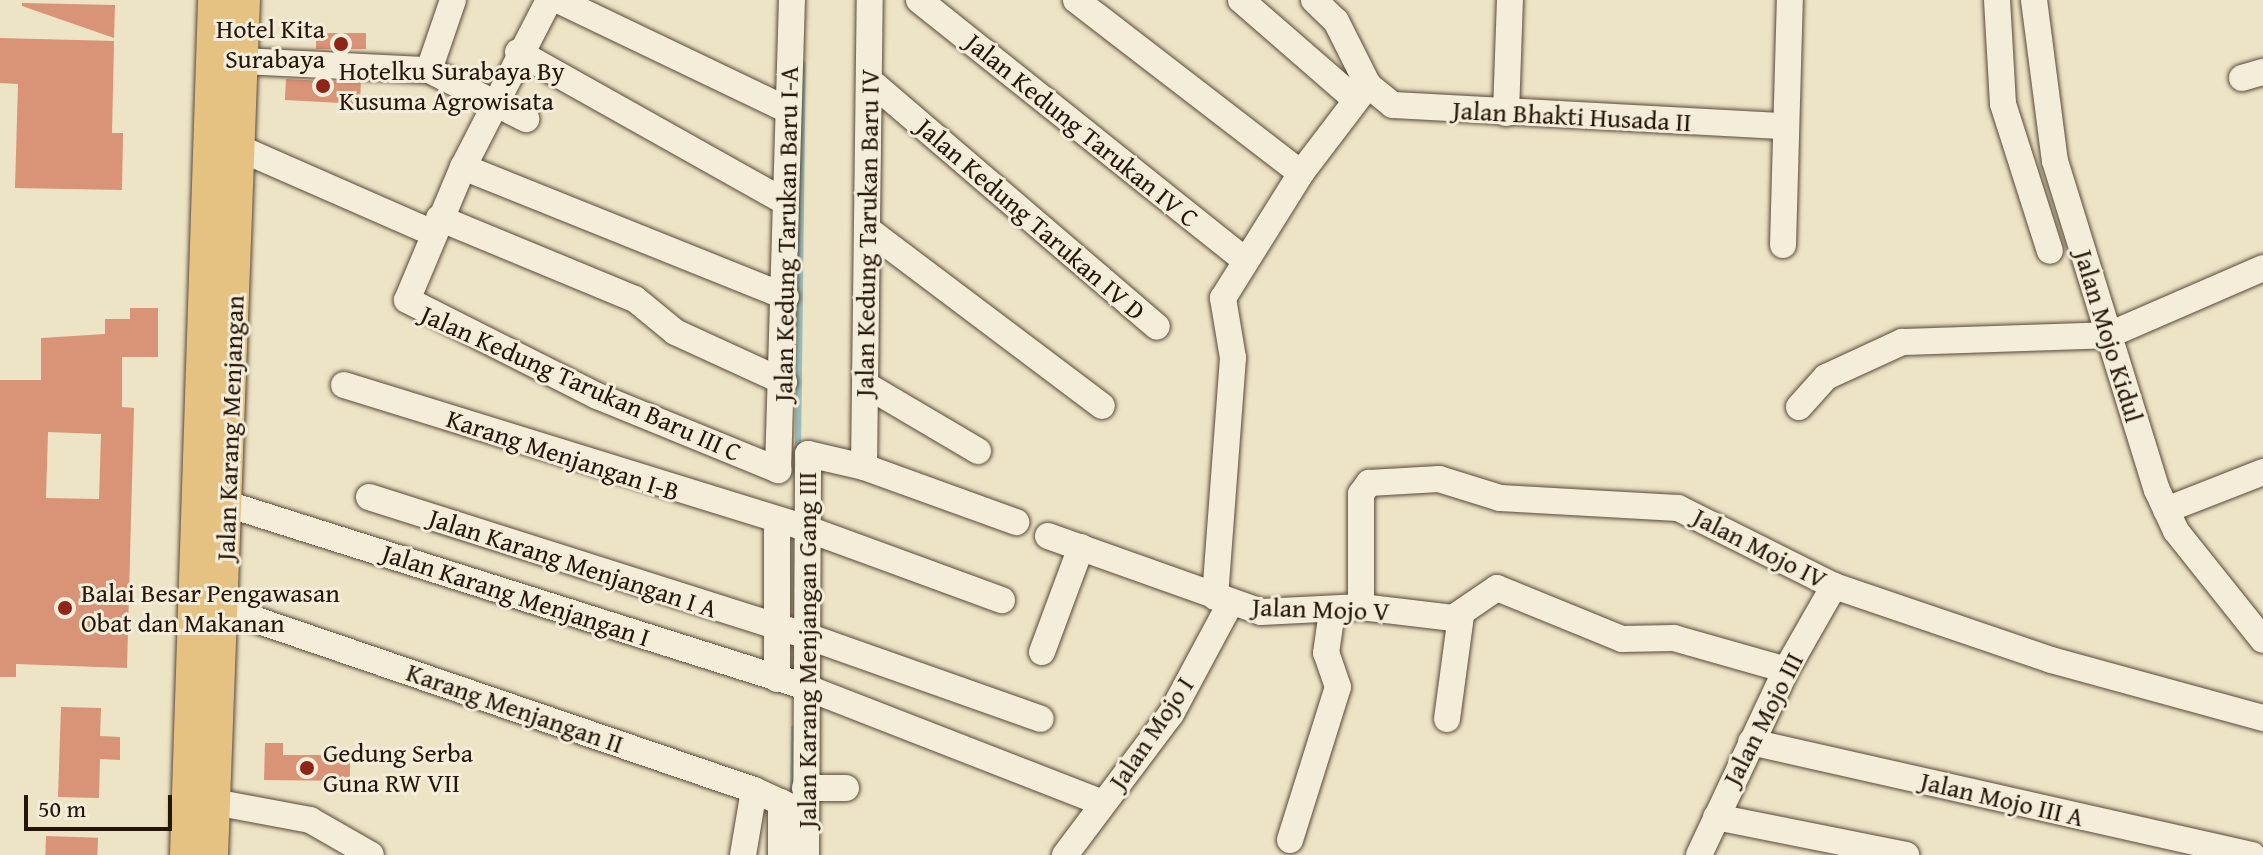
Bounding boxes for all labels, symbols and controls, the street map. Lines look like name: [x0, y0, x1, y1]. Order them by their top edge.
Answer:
place label: Hotel Kita Surabaya: [216, 13, 325, 74]
street label: Jalan Kedung Tarukan IV C: [959, 26, 1205, 234]
marker: Hotel Kita Surabaya: [332, 35, 350, 53]
place label: Hotelku Surabaya By Kusuma Agrowisata: [339, 55, 565, 116]
street label: Jalan Kedung Tarukan Baru I-A: [767, 66, 805, 402]
street label: Jalan Kedung Tarukan Baru IV: [849, 69, 885, 397]
marker: Hotelku Surabaya By Kusuma Agrowisata: [314, 77, 332, 95]
street label: Jalan Bhakti Husada II: [1452, 94, 1692, 138]
street label: Jalan Kedung Tarukan IV D: [911, 111, 1151, 327]
street label: Jalan Mojo Kidul: [2068, 246, 2150, 426]
street label: Jalan Karang Menjangan: [210, 295, 250, 561]
street label: Jalan Kedung Tarukan Baru III C: [416, 298, 746, 468]
street label: Karang Menjangan I-B: [443, 403, 683, 507]
street label: Jalan Karang Menjangan Gang III: [791, 472, 823, 828]
street label: Jalan Mojo IV: [1688, 501, 1832, 595]
street label: Jalan Karang Menjangan I A: [425, 502, 721, 624]
street label: Jalan Karang Menjangan I: [378, 537, 654, 653]
place label: Balai Besar Pengawasan Obat dan Makanan: [81, 577, 340, 638]
street label: Jalan Mojo V: [1252, 591, 1390, 627]
marker: Balai Besar Pengawasan Obat dan Makanan: [56, 599, 74, 617]
street label: Jalan Mojo III: [1716, 647, 1810, 791]
street label: Karang Menjangan II: [403, 656, 627, 760]
street label: Jalan Mojo I: [1102, 671, 1200, 795]
place label: Gedung Serba Guna RW VII: [323, 737, 473, 798]
marker: Gedung Serba Guna RW VII: [298, 759, 316, 777]
street label: Jalan Mojo III A: [1917, 765, 2087, 833]
scale bar: [28, 779, 176, 829]
text: 50 m: [38, 791, 86, 826]

